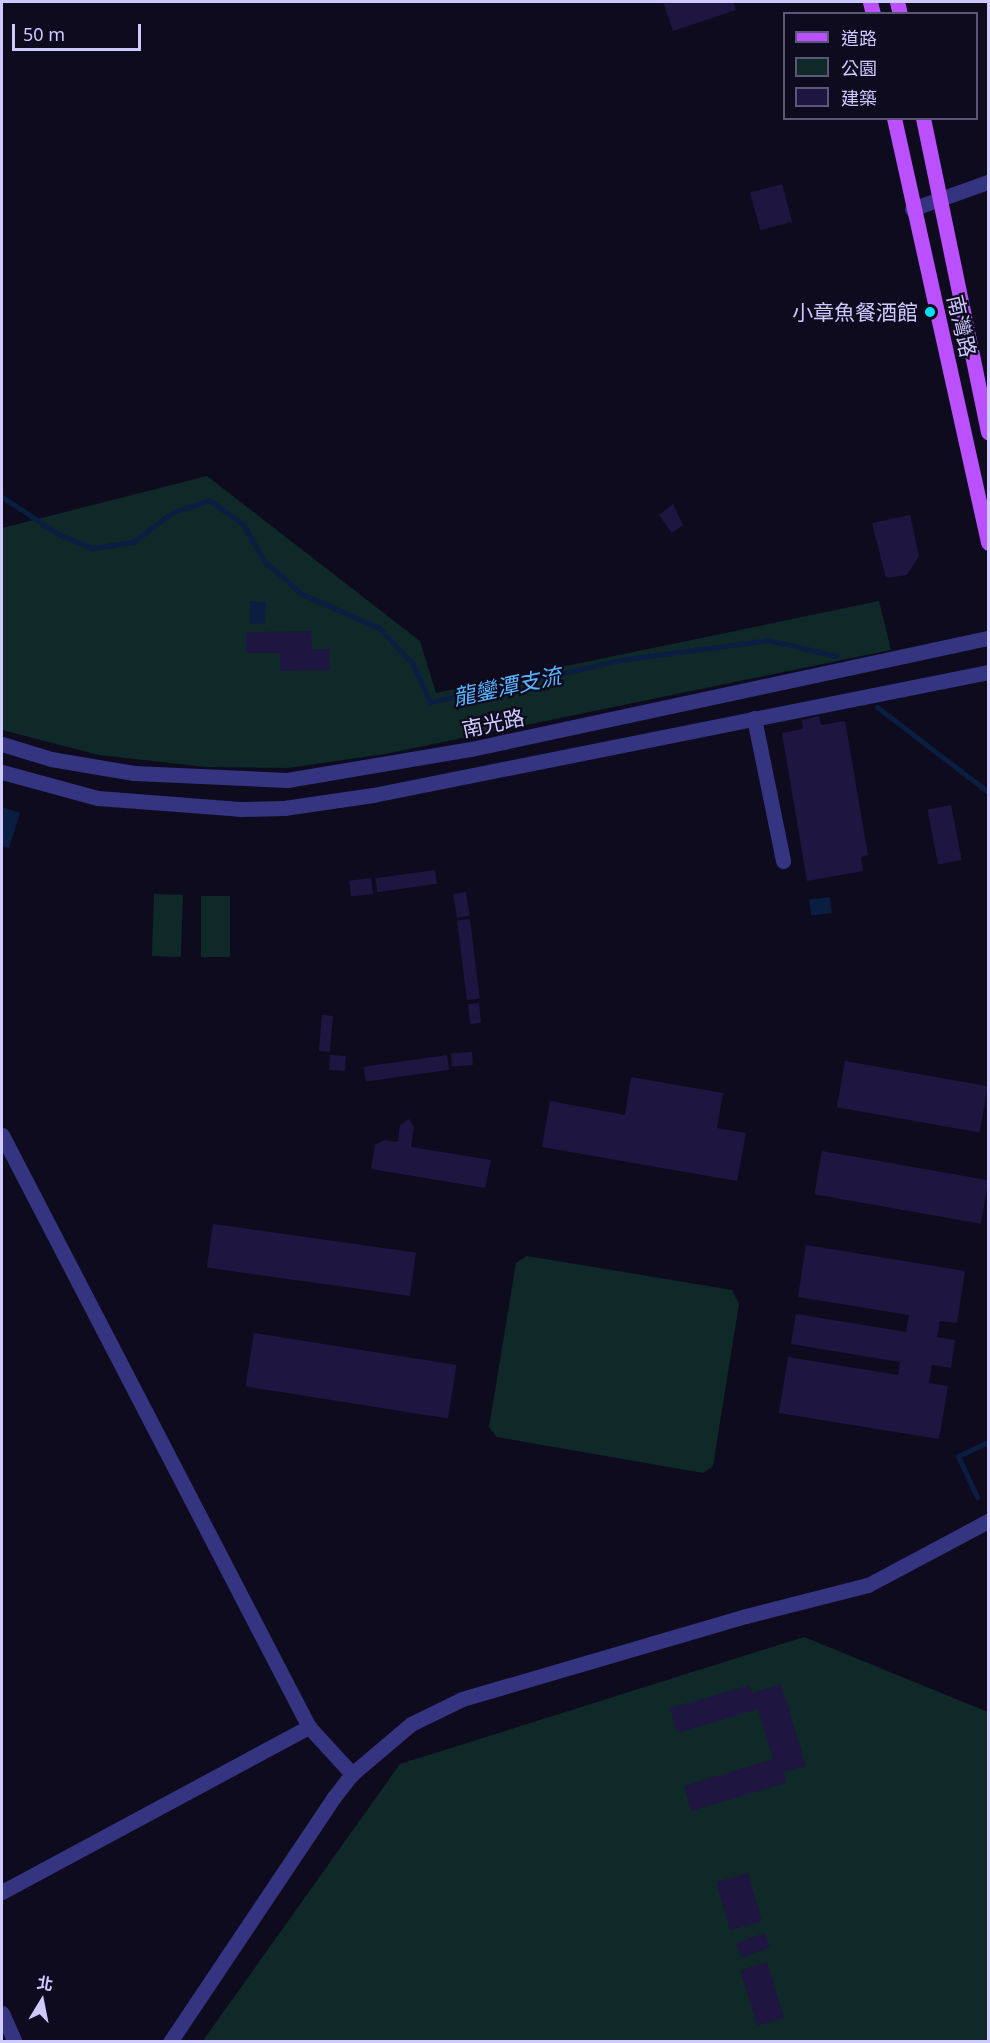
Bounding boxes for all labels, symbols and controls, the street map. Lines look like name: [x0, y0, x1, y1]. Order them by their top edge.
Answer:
scale bar: [15, 12, 144, 50]
legend: [783, 12, 978, 120]
text: 50 m: [23, 22, 65, 46]
text: 道路: [841, 26, 877, 50]
text: 公園: [841, 56, 877, 80]
text: 建築: [841, 86, 877, 110]
street label: 南灣路: [943, 292, 981, 360]
place label: 小章魚餐酒館: [792, 299, 918, 325]
marker: 小章魚餐酒館: [923, 305, 937, 319]
water label: 龍鑾潭支流: [450, 662, 564, 710]
street label: 南光路: [460, 704, 526, 742]
north arrow: [12, 1971, 72, 2031]
text: 北: [35, 1971, 55, 1995]

